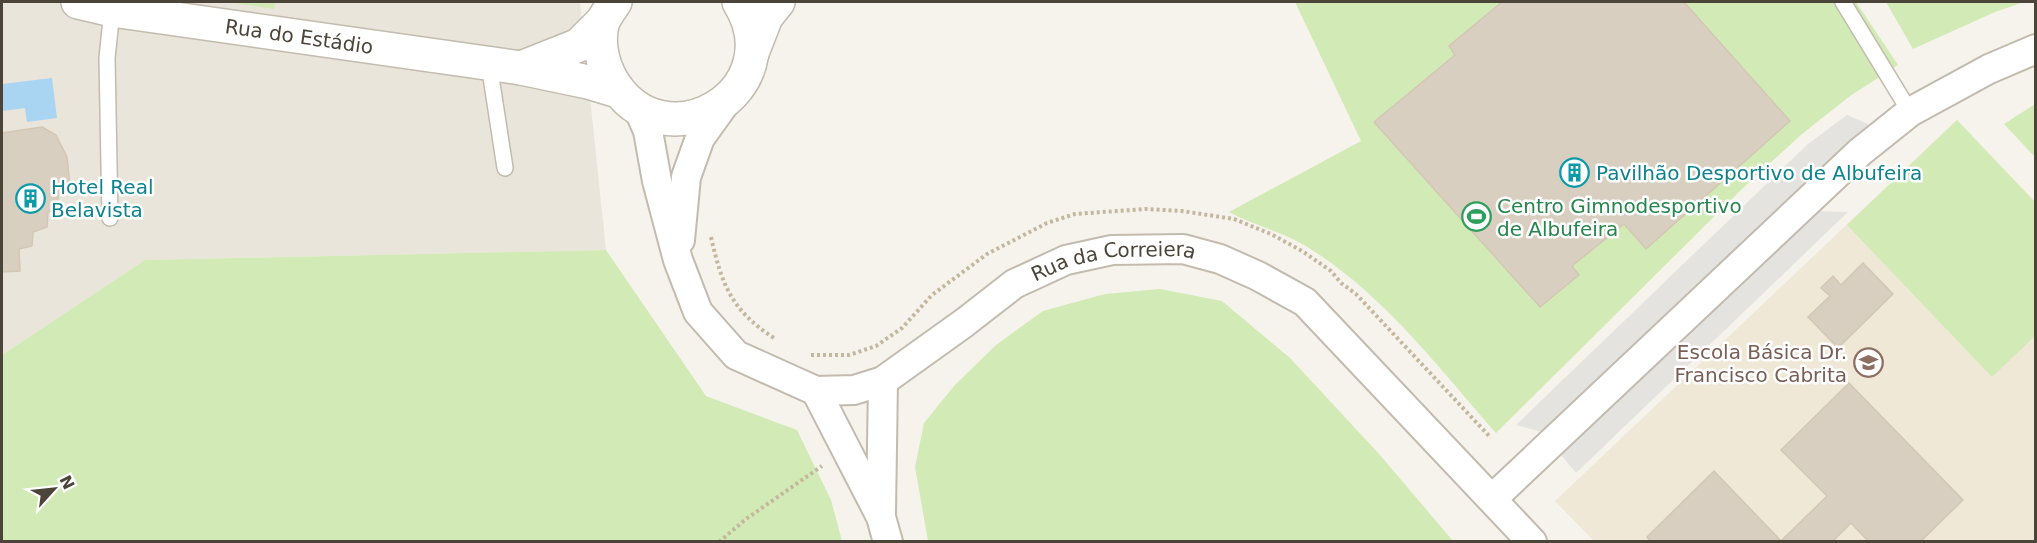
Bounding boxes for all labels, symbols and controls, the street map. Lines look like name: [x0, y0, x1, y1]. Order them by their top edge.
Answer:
street label: Rua do Estádio: [224, 14, 375, 59]
building icon: Pavilhão Desportivo de Albufeira: [1559, 157, 1591, 189]
place label: Pavilhão Desportivo de Albufeira: [1596, 161, 1922, 185]
place label: Hotel Real Belavista: [51, 175, 153, 222]
building icon: Hotel Real Belavista: [14, 183, 46, 215]
place label: Centro Gimnodesportivo de Albufeira: [1497, 194, 1742, 241]
sports icon: Centro Gimnodesportivo de Albufeira: [1460, 201, 1492, 233]
street label: Rua da Correiera: [1027, 237, 1199, 286]
place label: Escola Básica Dr. Francisco Cabrita: [1674, 340, 1847, 387]
school or university icon: Escola Básica Dr. Francisco Cabrita: [1852, 347, 1884, 379]
north arrow: [24, 459, 84, 519]
text: N: [55, 472, 78, 493]

